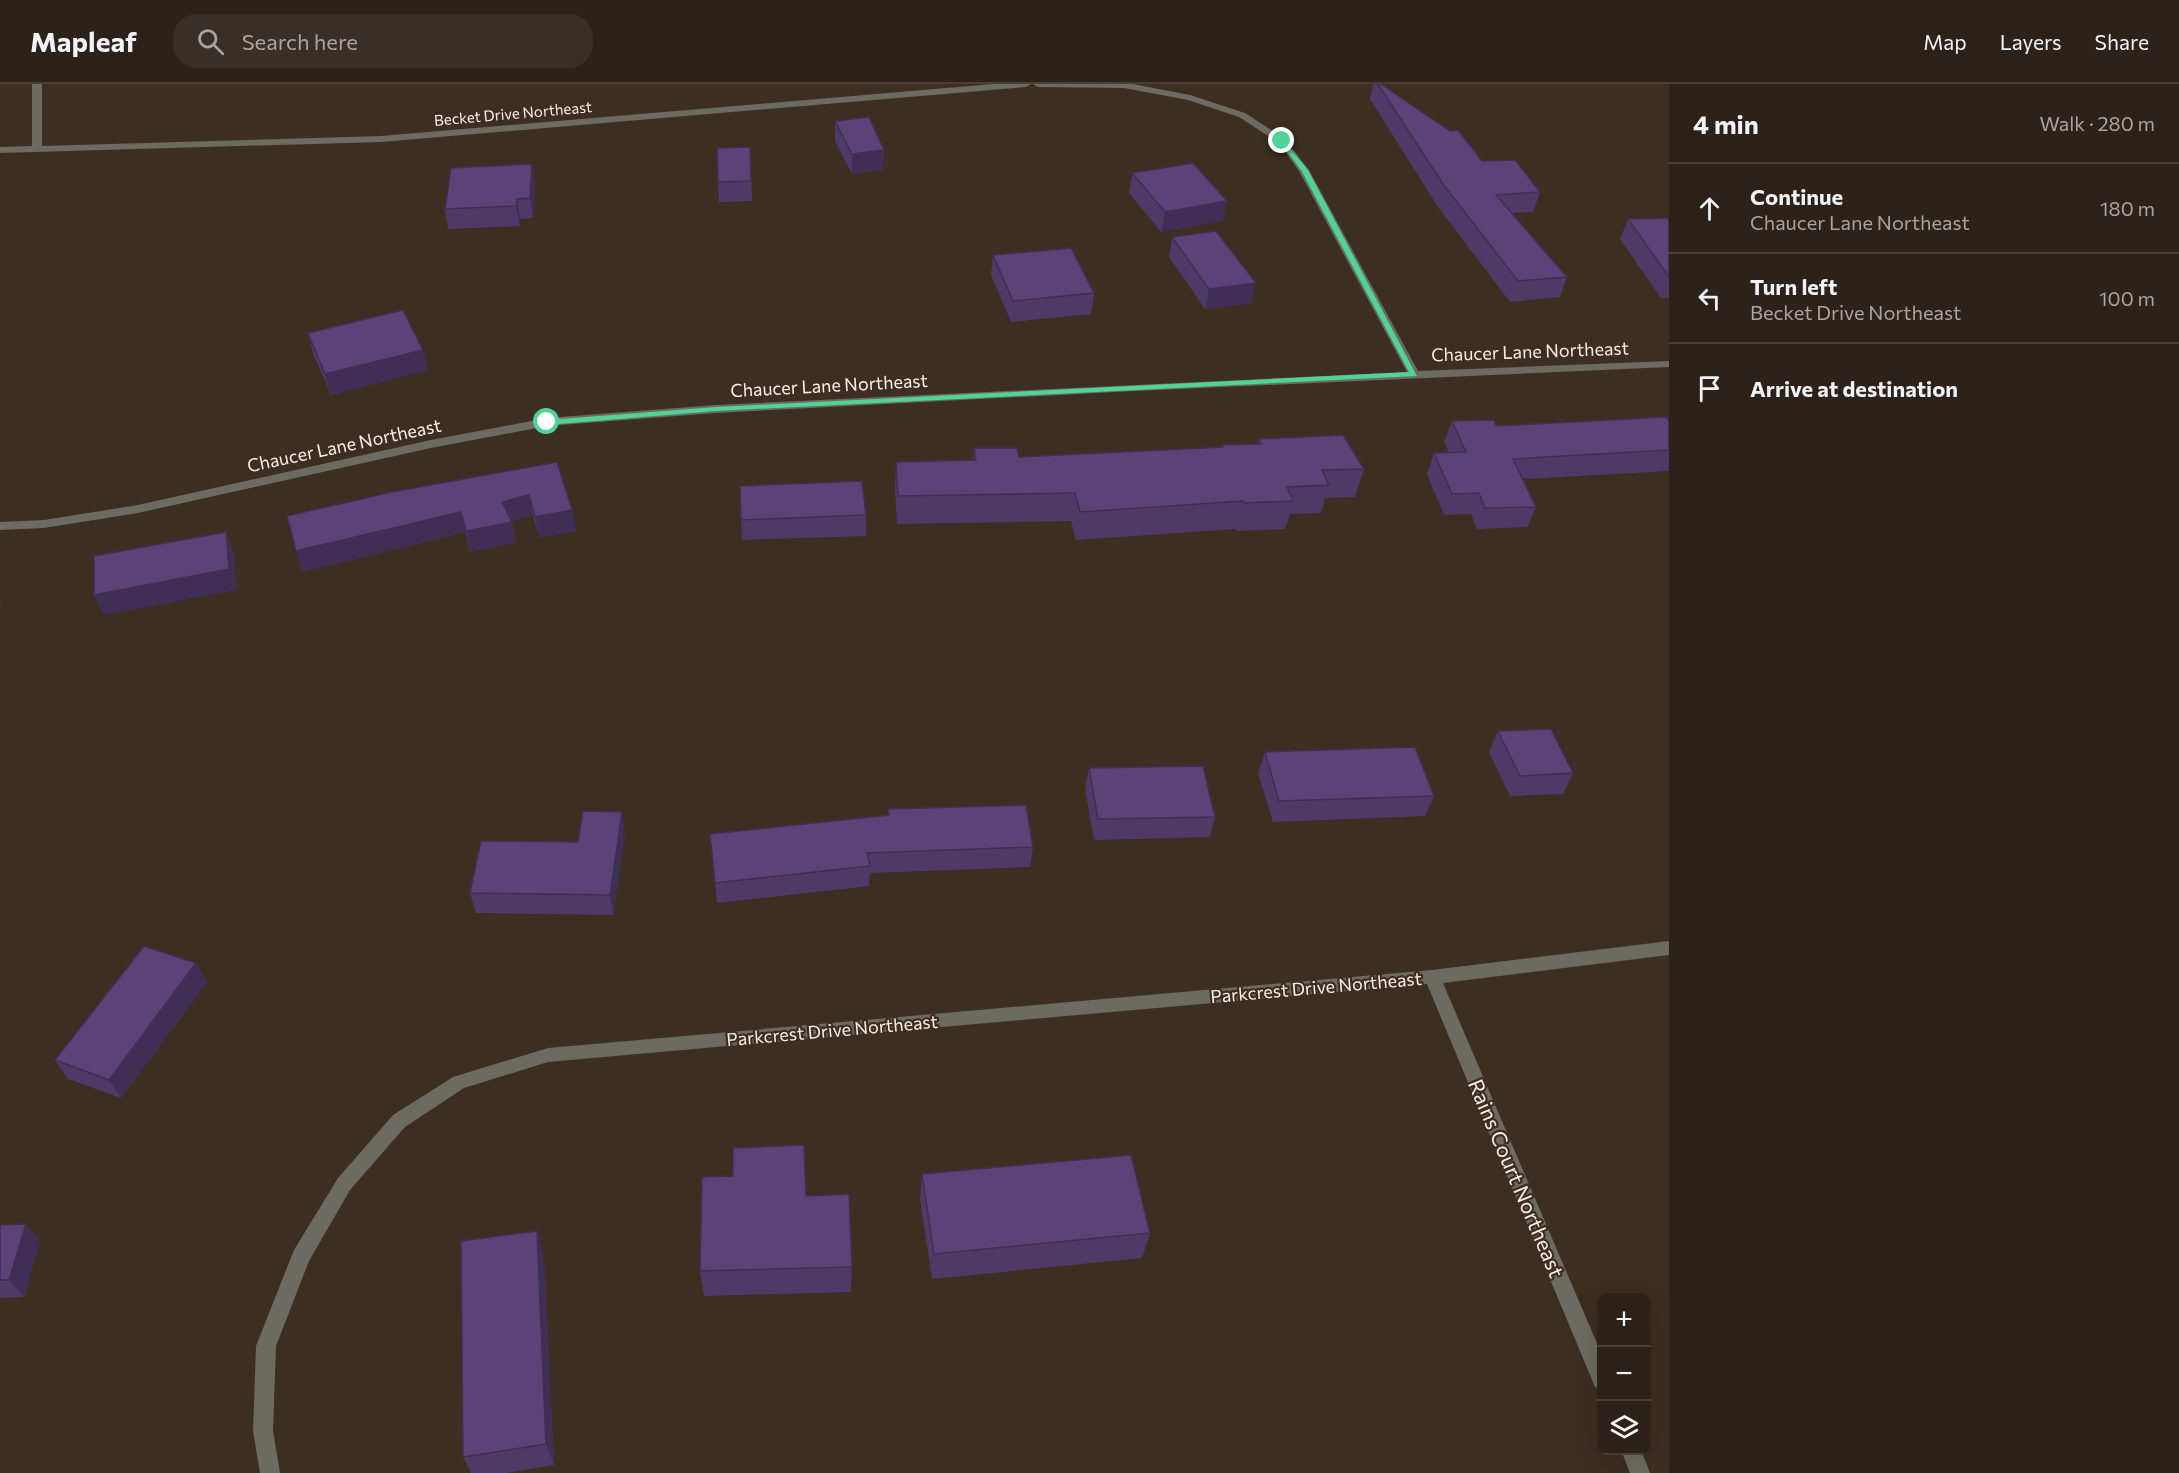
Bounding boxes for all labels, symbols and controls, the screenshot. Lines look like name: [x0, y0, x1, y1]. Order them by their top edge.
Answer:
search box: [173, 14, 593, 68]
text: Mapleaf: [30, 24, 137, 58]
icon: search: [194, 25, 227, 58]
text: Search here: [242, 28, 358, 55]
text: Map: [1923, 29, 1967, 54]
text: Layers: [2000, 29, 2062, 54]
text: Share: [2095, 29, 2149, 54]
street label: Becket Drive Northeast: [433, 97, 593, 129]
text: 4 min: [1693, 108, 1759, 139]
text: Walk · 280 m: [2039, 111, 2155, 135]
route end: [1268, 127, 1294, 153]
text: Continue: [1750, 183, 1843, 210]
icon: ahead: [1693, 192, 1726, 225]
text: 180 m: [2100, 196, 2155, 220]
text: Chaucer Lane Northeast: [1750, 210, 1970, 234]
text: Turn left: [1750, 273, 1837, 300]
icon: left: [1693, 282, 1726, 315]
text: 100 m: [2099, 286, 2155, 310]
text: Becket Drive Northeast: [1750, 300, 1961, 324]
street label: Chaucer Lane Northeast: [1431, 337, 1629, 365]
street label: Chaucer Lane Northeast: [730, 369, 928, 401]
icon: arrive: [1693, 372, 1726, 405]
text: Arrive at destination: [1750, 375, 1958, 402]
route start: [533, 408, 559, 434]
street label: Chaucer Lane Northeast: [245, 414, 443, 476]
street label: Parkcrest Drive Northeast: [1209, 967, 1423, 1007]
street label: Parkcrest Drive Northeast: [725, 1010, 939, 1050]
street label: Rains Court Northeast: [1464, 1075, 1570, 1281]
map controls: [1597, 1293, 1651, 1455]
button: +: [1597, 1293, 1651, 1347]
button: −: [1597, 1347, 1651, 1401]
button: layers: [1597, 1401, 1651, 1455]

